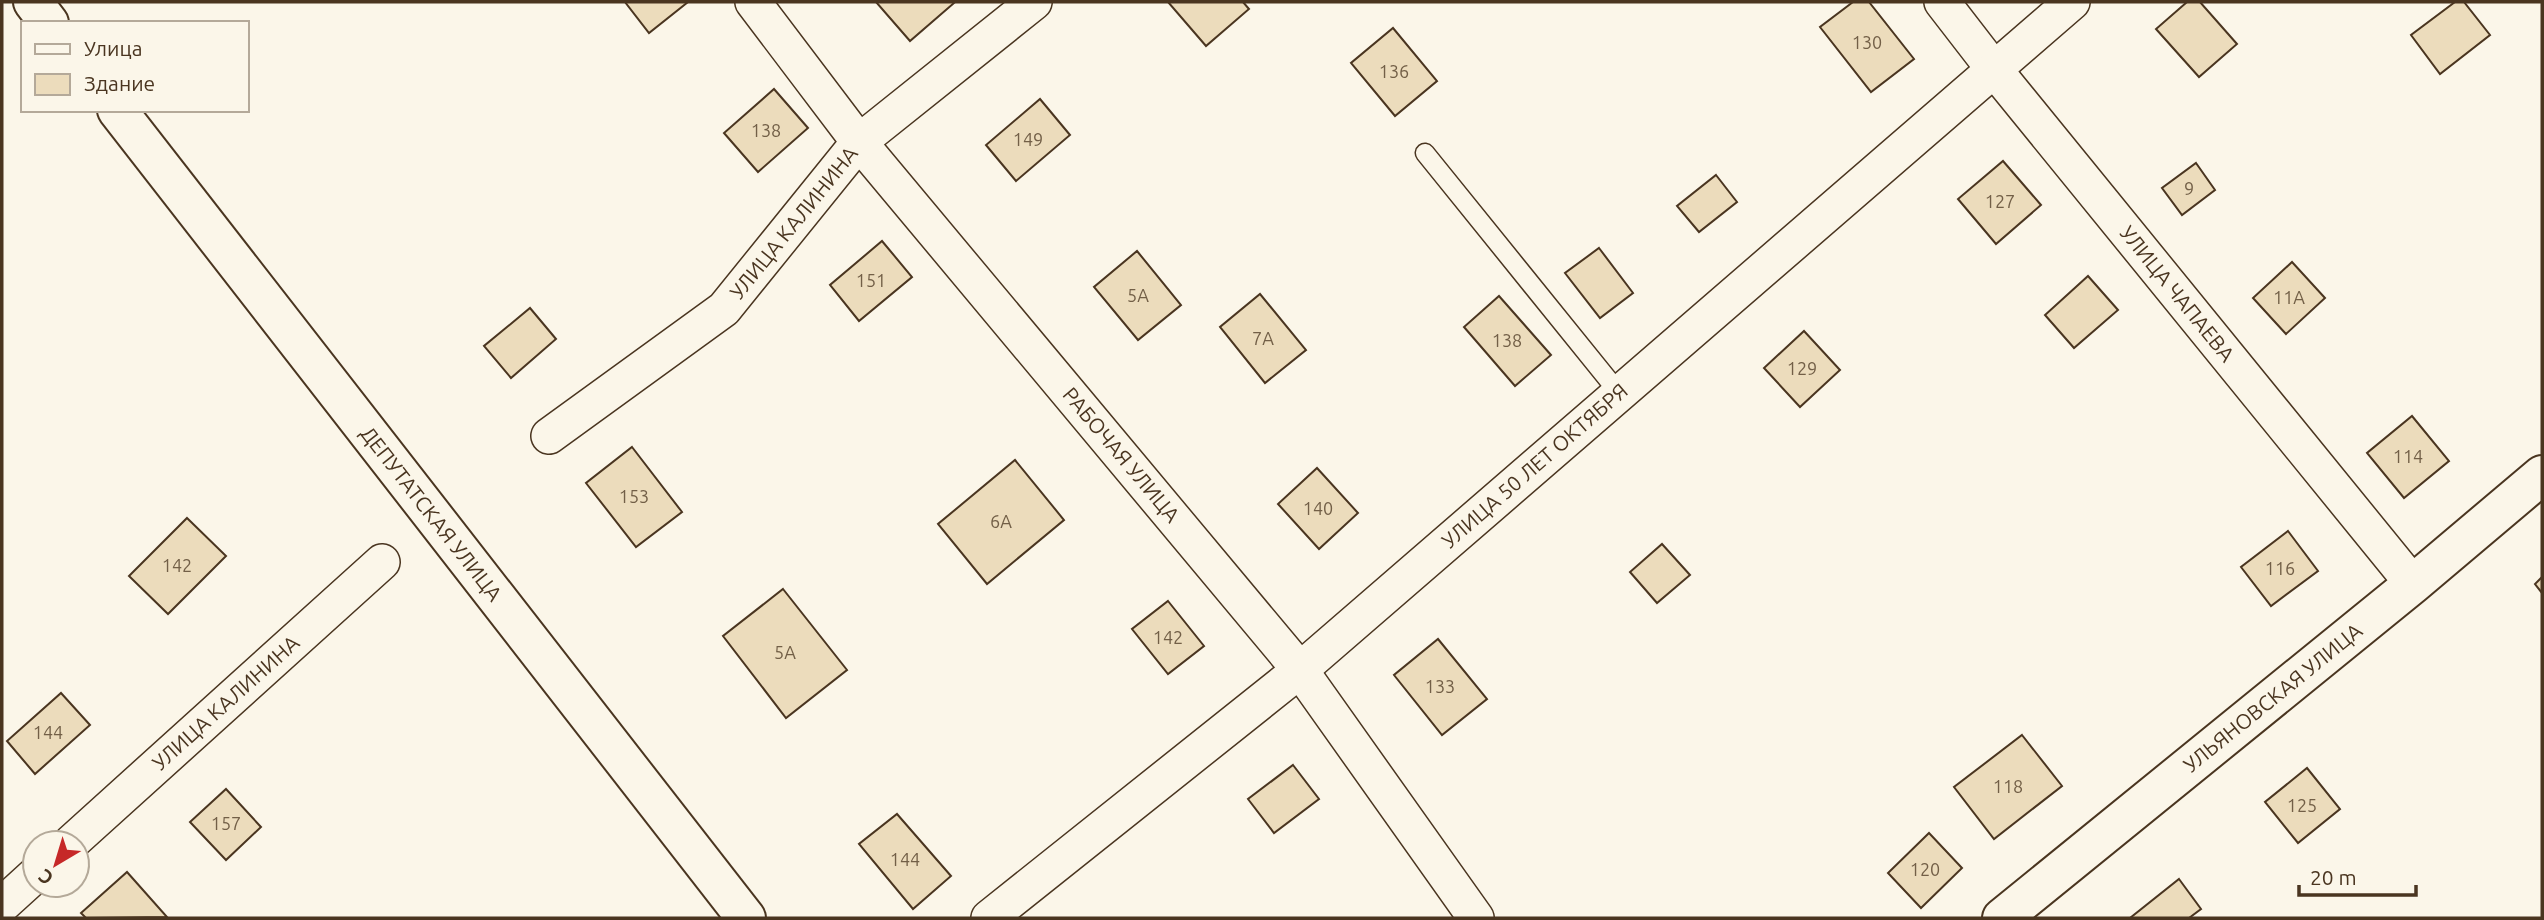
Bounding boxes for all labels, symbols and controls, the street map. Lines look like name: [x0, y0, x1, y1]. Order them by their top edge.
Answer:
legend: [21, 21, 248, 112]
house number: 130: [1852, 32, 1882, 52]
text: Улица: [84, 36, 142, 60]
house number: 136: [1379, 61, 1409, 81]
text: Здание: [84, 71, 155, 95]
house number: 138: [751, 120, 781, 140]
house number: 149: [1013, 129, 1043, 149]
street label: УЛИЦА КАЛИНИНА: [724, 141, 862, 303]
house number: 9: [2184, 178, 2194, 198]
house number: 127: [1985, 191, 2015, 211]
street label: УЛИЦА ЧАПАЕВА: [2116, 221, 2240, 366]
house number: 151: [856, 270, 886, 290]
house number: 5А: [1127, 285, 1149, 305]
house number: 11А: [2273, 287, 2305, 307]
house number: 7А: [1252, 328, 1274, 348]
house number: 138: [1492, 330, 1522, 350]
house number: 129: [1787, 358, 1817, 378]
street label: УЛИЦА 50 ЛЕТ ОКТЯБРЯ: [1437, 378, 1632, 552]
street label: РАБОЧАЯ УЛИЦА: [1058, 382, 1185, 527]
street label: ДЕПУТАТСКАЯ УЛИЦА: [356, 421, 508, 606]
house number: 114: [2393, 446, 2423, 466]
house number: 153: [619, 486, 649, 506]
house number: 140: [1303, 498, 1333, 518]
house number: 6А: [990, 511, 1012, 531]
house number: 142: [162, 555, 192, 575]
house number: 116: [2265, 558, 2295, 578]
street label: УЛЬЯНОВСКАЯ УЛИЦА: [2178, 618, 2367, 777]
house number: 142: [1153, 627, 1183, 647]
street label: УЛИЦА КАЛИНИНА: [147, 630, 304, 774]
house number: 5А: [774, 642, 796, 662]
house number: 133: [1425, 676, 1455, 696]
house number: 144: [33, 722, 63, 742]
house number: 118: [1993, 776, 2023, 796]
house number: 125: [2287, 795, 2317, 815]
house number: 157: [211, 813, 241, 833]
north arrow: [21, 829, 91, 899]
house number: 144: [890, 849, 920, 869]
scale bar: [2299, 853, 2416, 897]
house number: 120: [1910, 859, 1940, 879]
text: С: [34, 865, 57, 890]
text: 20 m: [2310, 865, 2357, 889]

